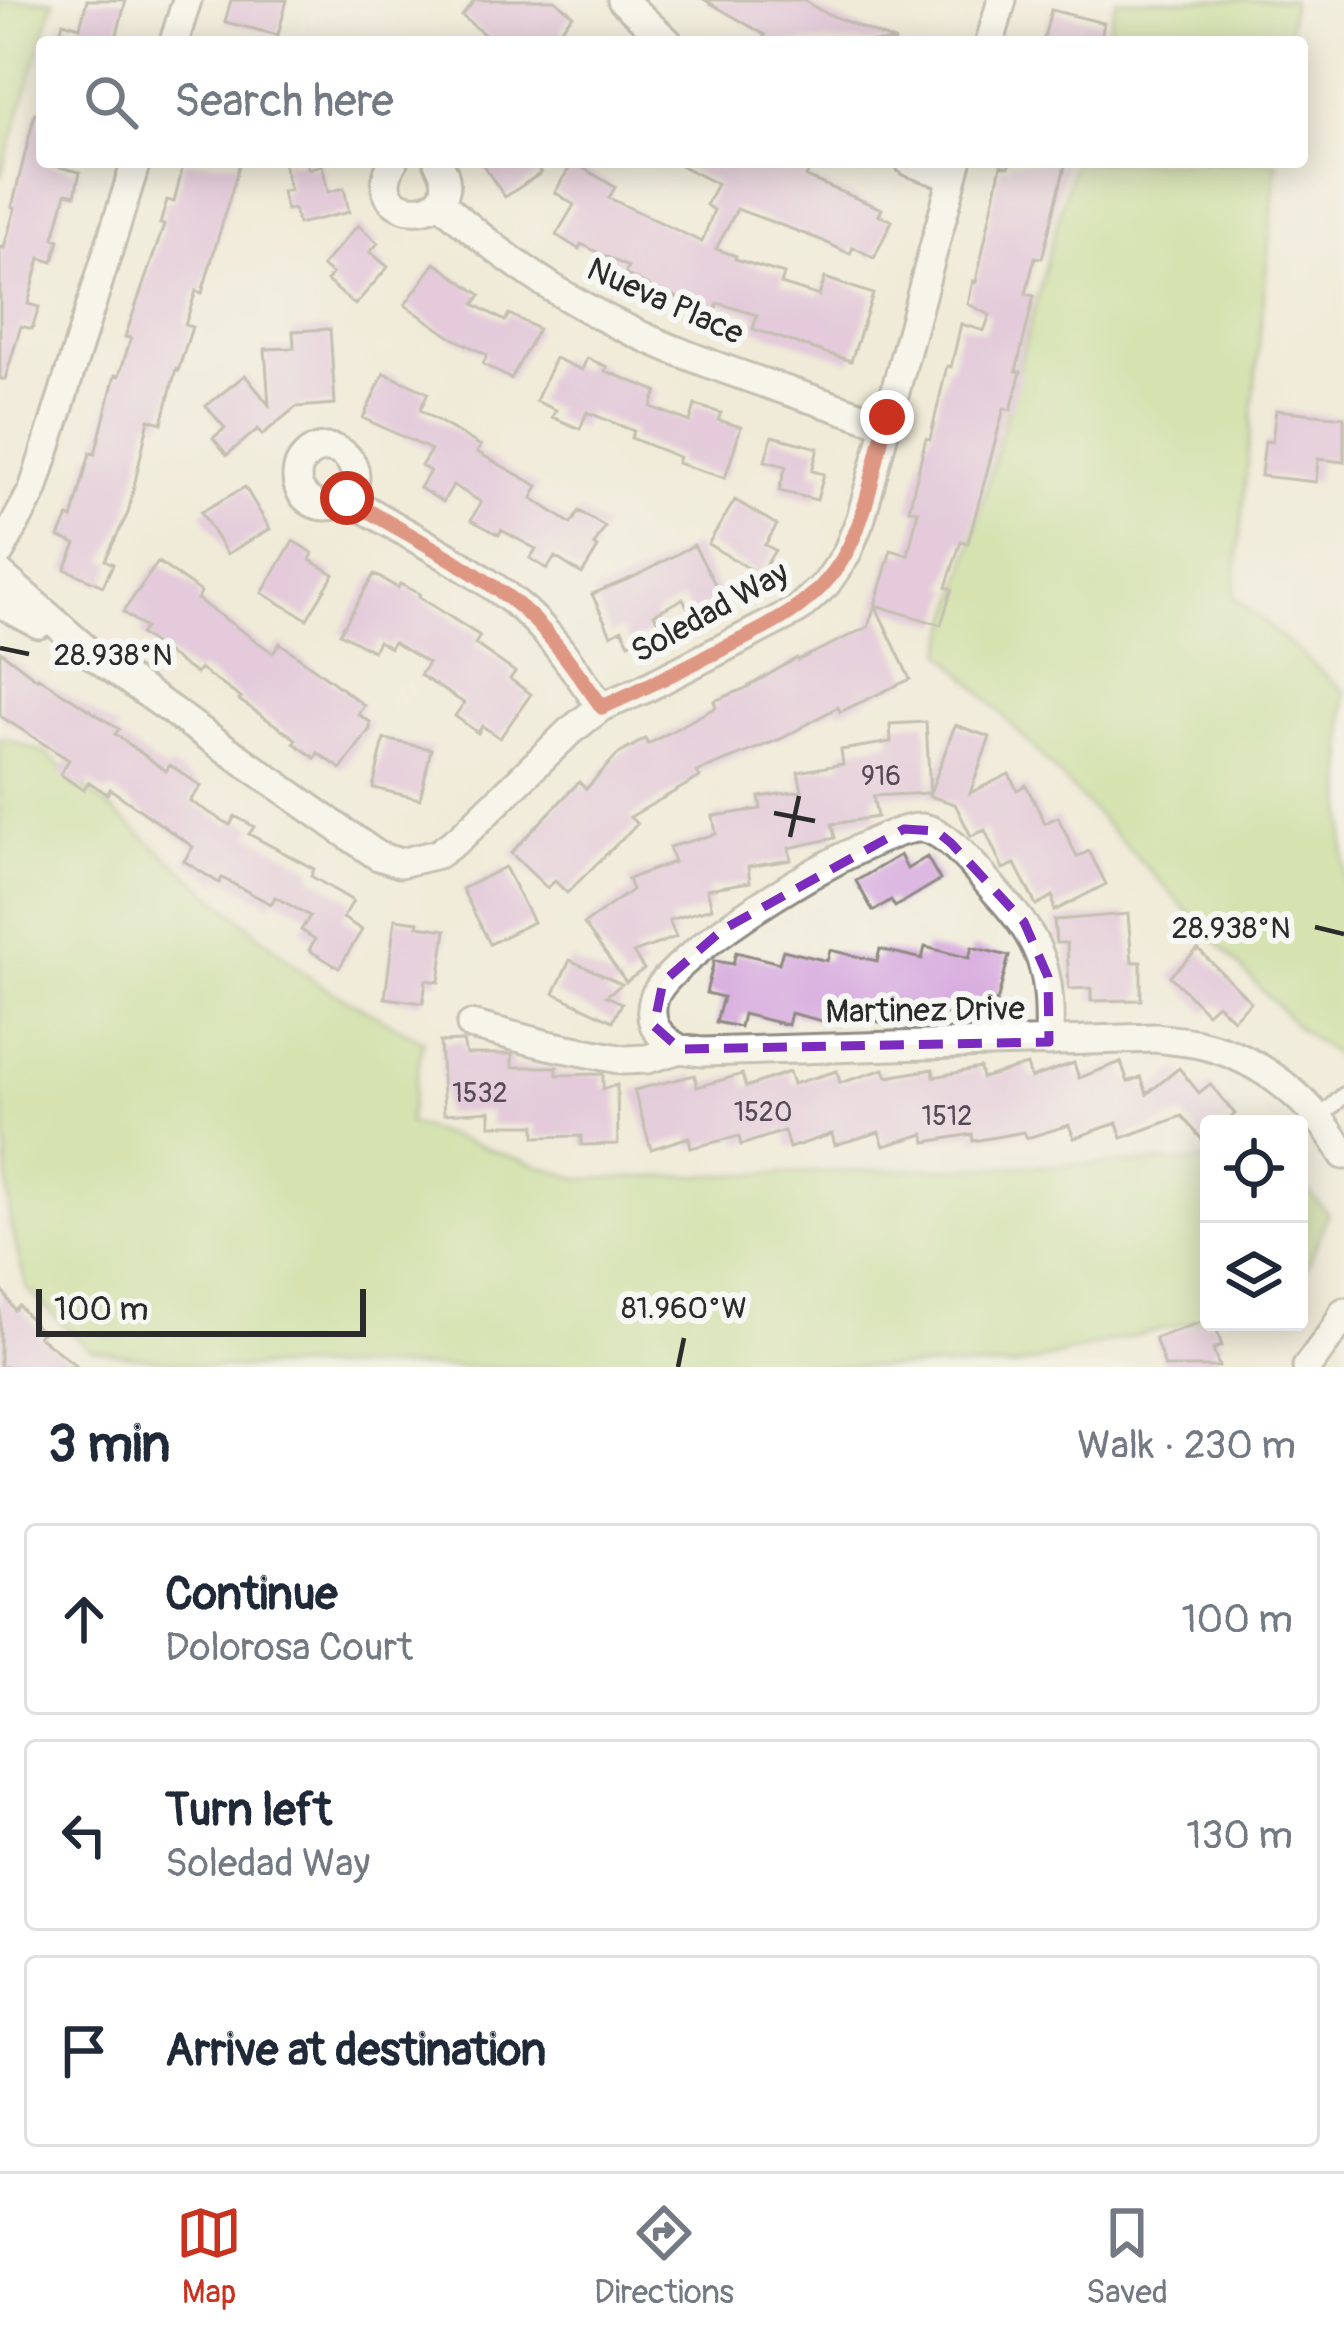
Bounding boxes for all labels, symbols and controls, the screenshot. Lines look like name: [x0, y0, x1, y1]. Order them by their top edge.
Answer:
search box: [36, 36, 1308, 168]
icon: search: [78, 69, 144, 135]
text: Search here: [174, 74, 394, 130]
street label: Nueva Place: [581, 249, 750, 354]
route end: [860, 390, 914, 444]
route start: [320, 471, 374, 525]
street label: Soledad Way: [624, 552, 796, 672]
text: 28.938°N: [53, 637, 173, 674]
house number: 916: [861, 760, 901, 793]
text: 28.938°N: [1171, 910, 1291, 947]
street label: Martinez Drive: [825, 988, 1025, 1033]
house number: 1532: [452, 1077, 508, 1110]
house number: 1520: [734, 1096, 792, 1129]
house number: 1512: [922, 1100, 972, 1133]
map controls: [1200, 1115, 1308, 1331]
button: locate: [1200, 1115, 1308, 1223]
button: layers: [1200, 1223, 1308, 1331]
scale bar: [36, 1283, 366, 1336]
text: 100 m: [54, 1289, 148, 1330]
text: 81.960°W: [621, 1290, 747, 1327]
text: 3 min: [48, 1413, 170, 1477]
text: Walk · 230 m: [1077, 1421, 1296, 1470]
text: Continue: [165, 1567, 338, 1623]
icon: ahead: [51, 1586, 117, 1652]
text: 100 m: [1181, 1595, 1293, 1644]
text: Dolorosa Court: [165, 1623, 413, 1672]
text: Turn left: [165, 1783, 332, 1839]
icon: left: [51, 1802, 117, 1868]
text: 130 m: [1186, 1811, 1293, 1860]
text: Soledad Way: [165, 1839, 370, 1888]
icon: arrive: [51, 2018, 117, 2084]
text: Arrive at destination: [165, 2023, 546, 2079]
tab: Map: [176, 2200, 242, 2313]
tab: Directions: [594, 2200, 734, 2313]
tab: Saved: [1086, 2200, 1168, 2313]

